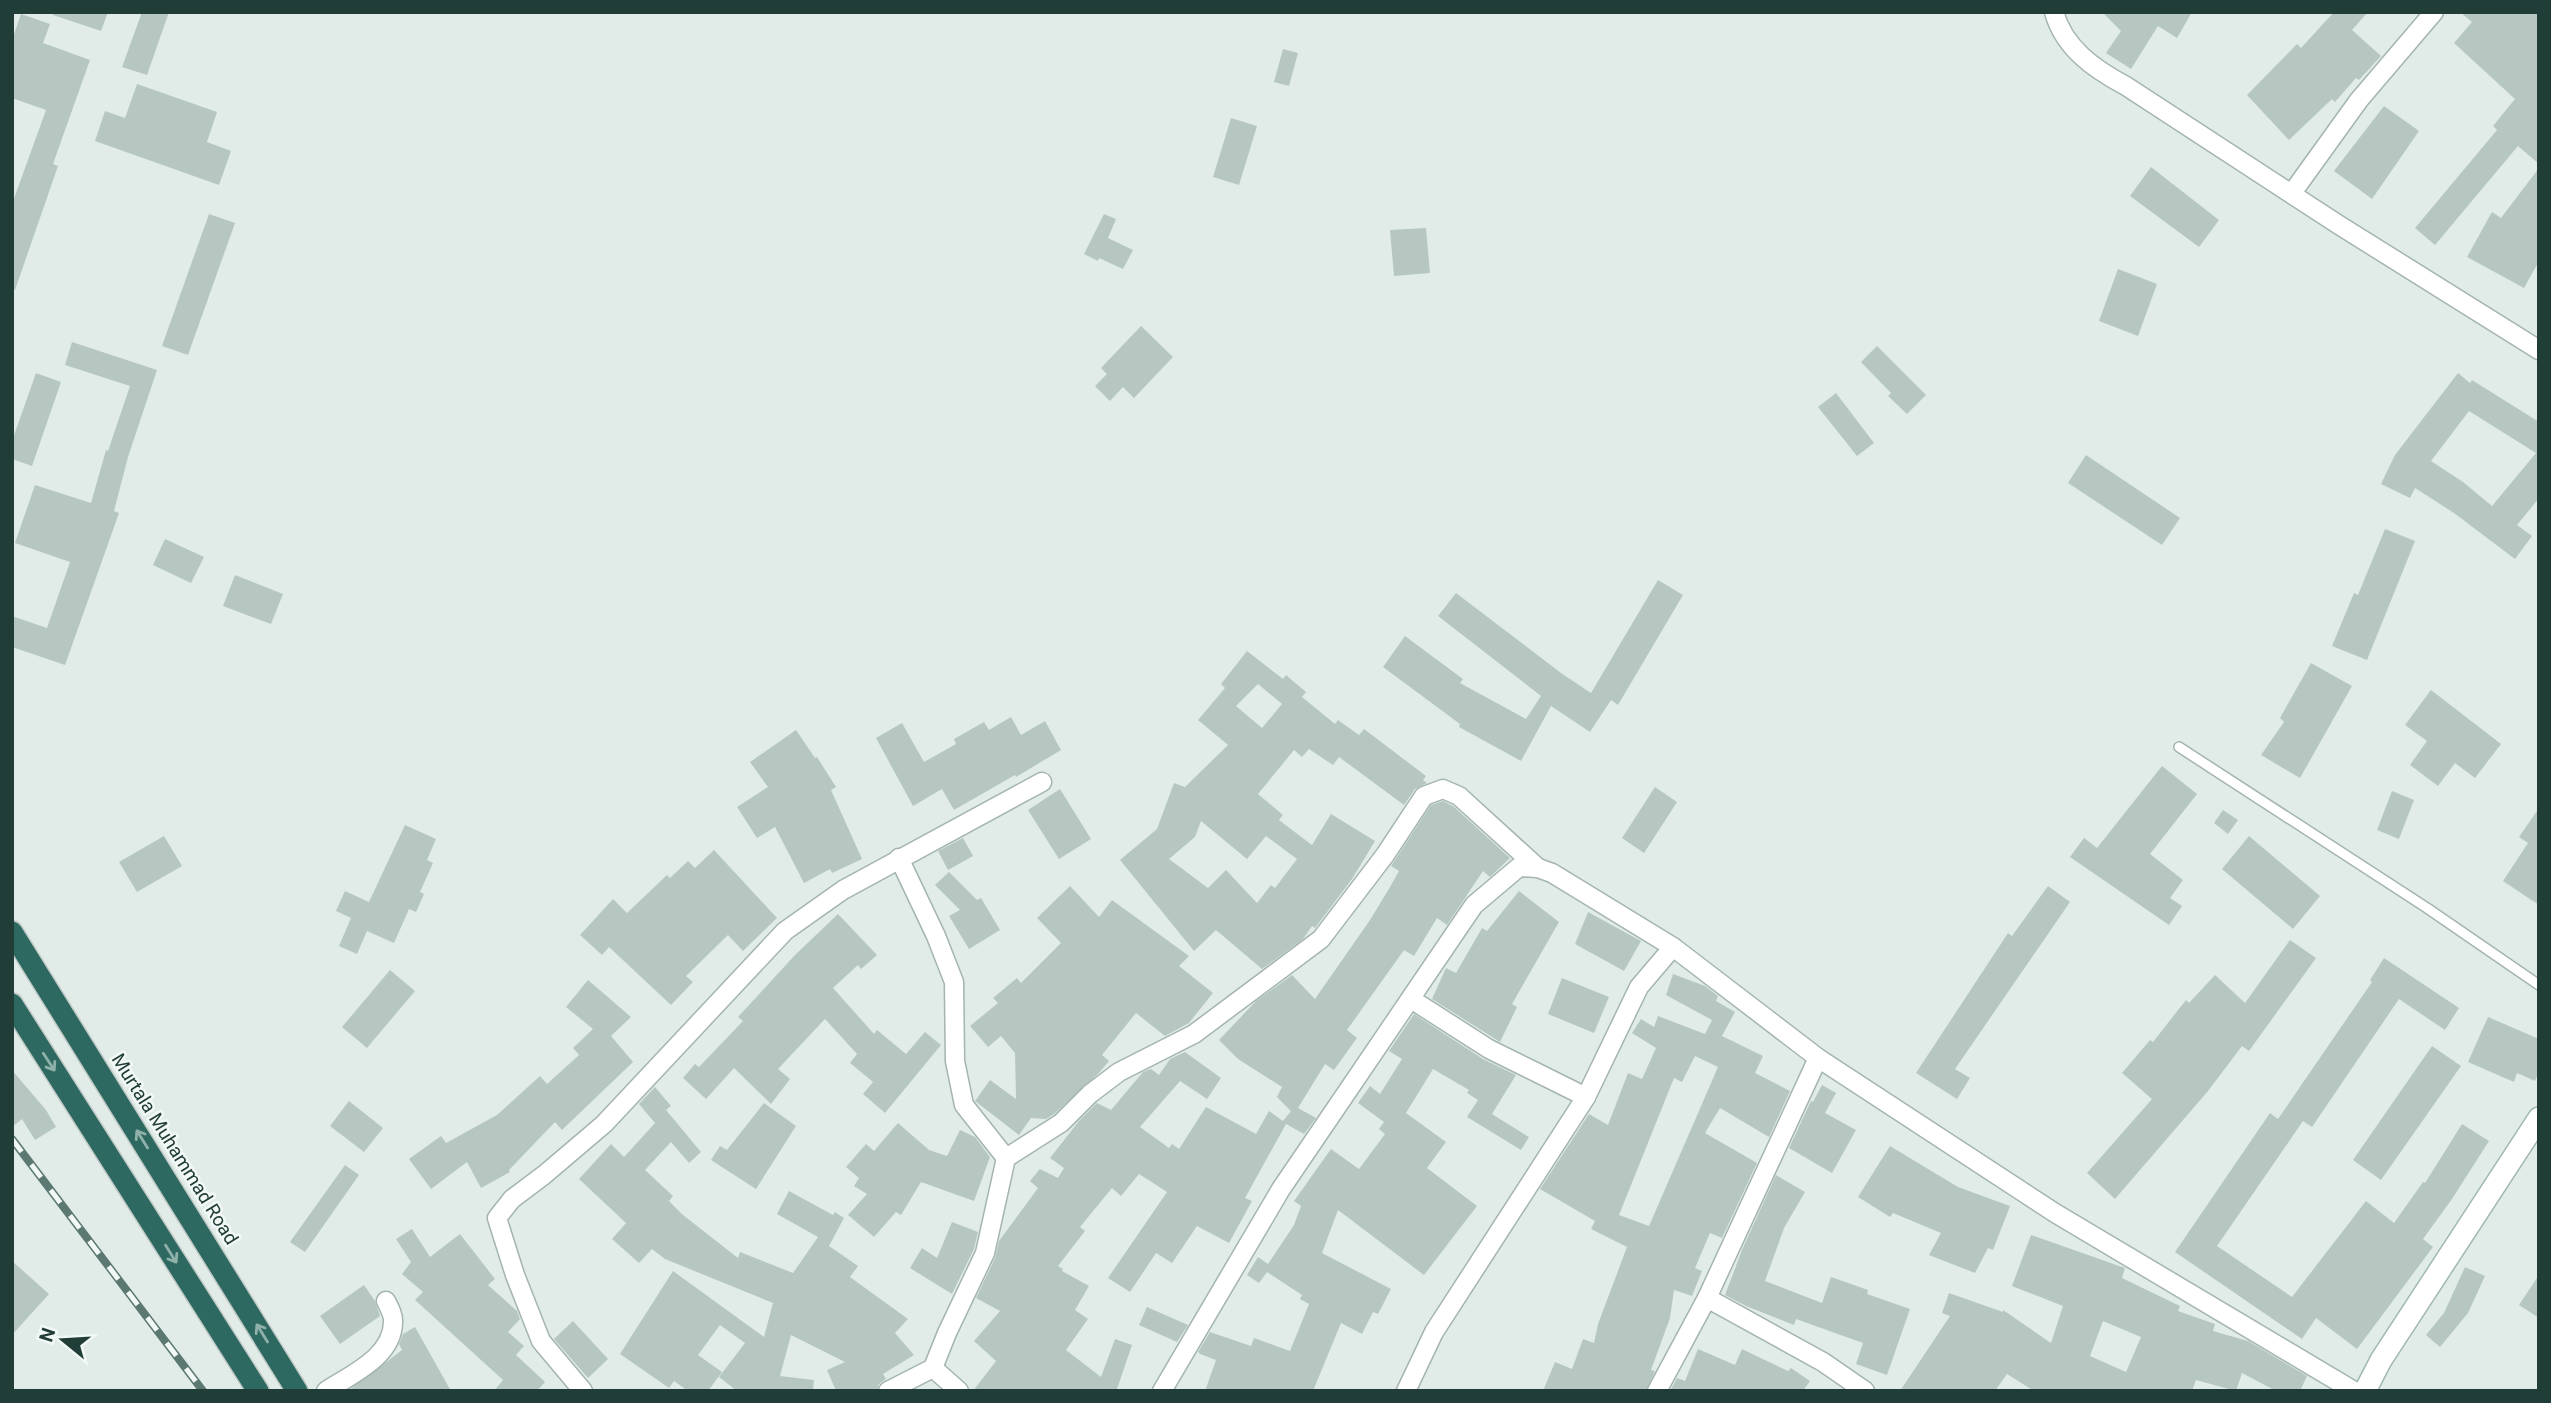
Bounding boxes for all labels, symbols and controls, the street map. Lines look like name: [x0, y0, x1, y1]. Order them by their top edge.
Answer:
street label: Murtala Muhammad Road: [107, 1049, 243, 1249]
one-way arrow: [42, 1052, 56, 1071]
one-way arrow: [134, 1130, 148, 1150]
one-way arrow: [164, 1244, 179, 1263]
north arrow: [28, 1305, 98, 1375]
one-way arrow: [254, 1323, 268, 1343]
text: N: [34, 1325, 60, 1345]

